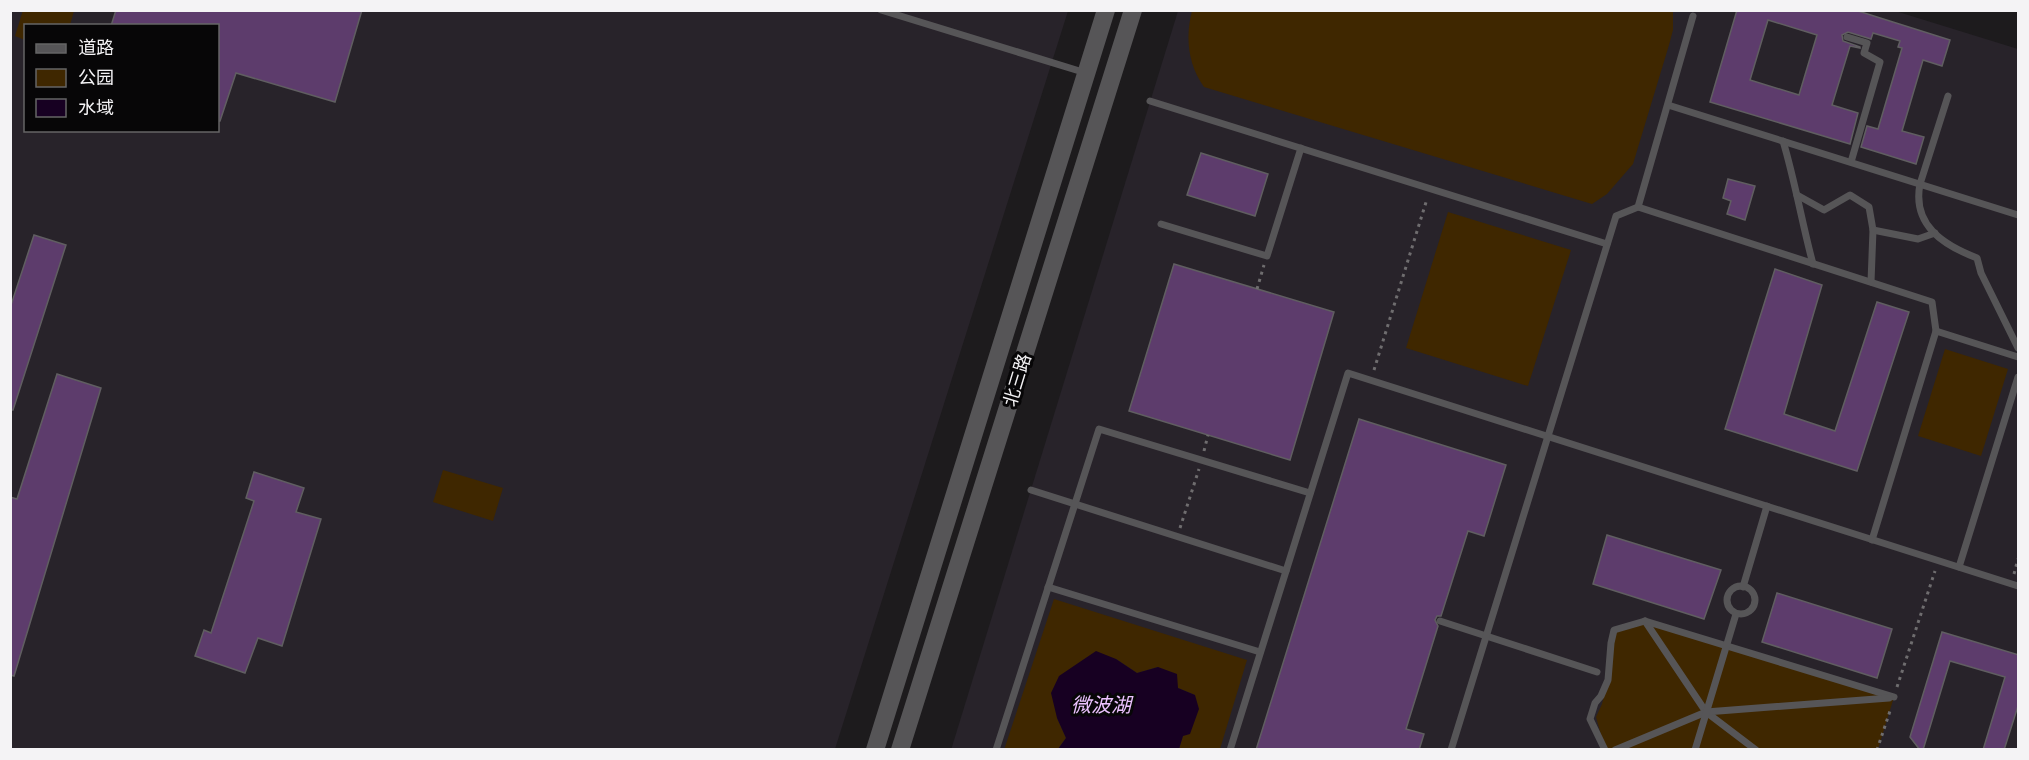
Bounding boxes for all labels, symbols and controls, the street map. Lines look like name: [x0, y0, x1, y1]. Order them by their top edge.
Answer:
legend: [24, 24, 219, 132]
text: 道路: [78, 35, 114, 60]
text: 公园: [78, 65, 114, 90]
text: 水域: [78, 95, 114, 120]
street label: 北三路: [997, 351, 1037, 409]
water label: 微波湖: [1071, 691, 1134, 718]

